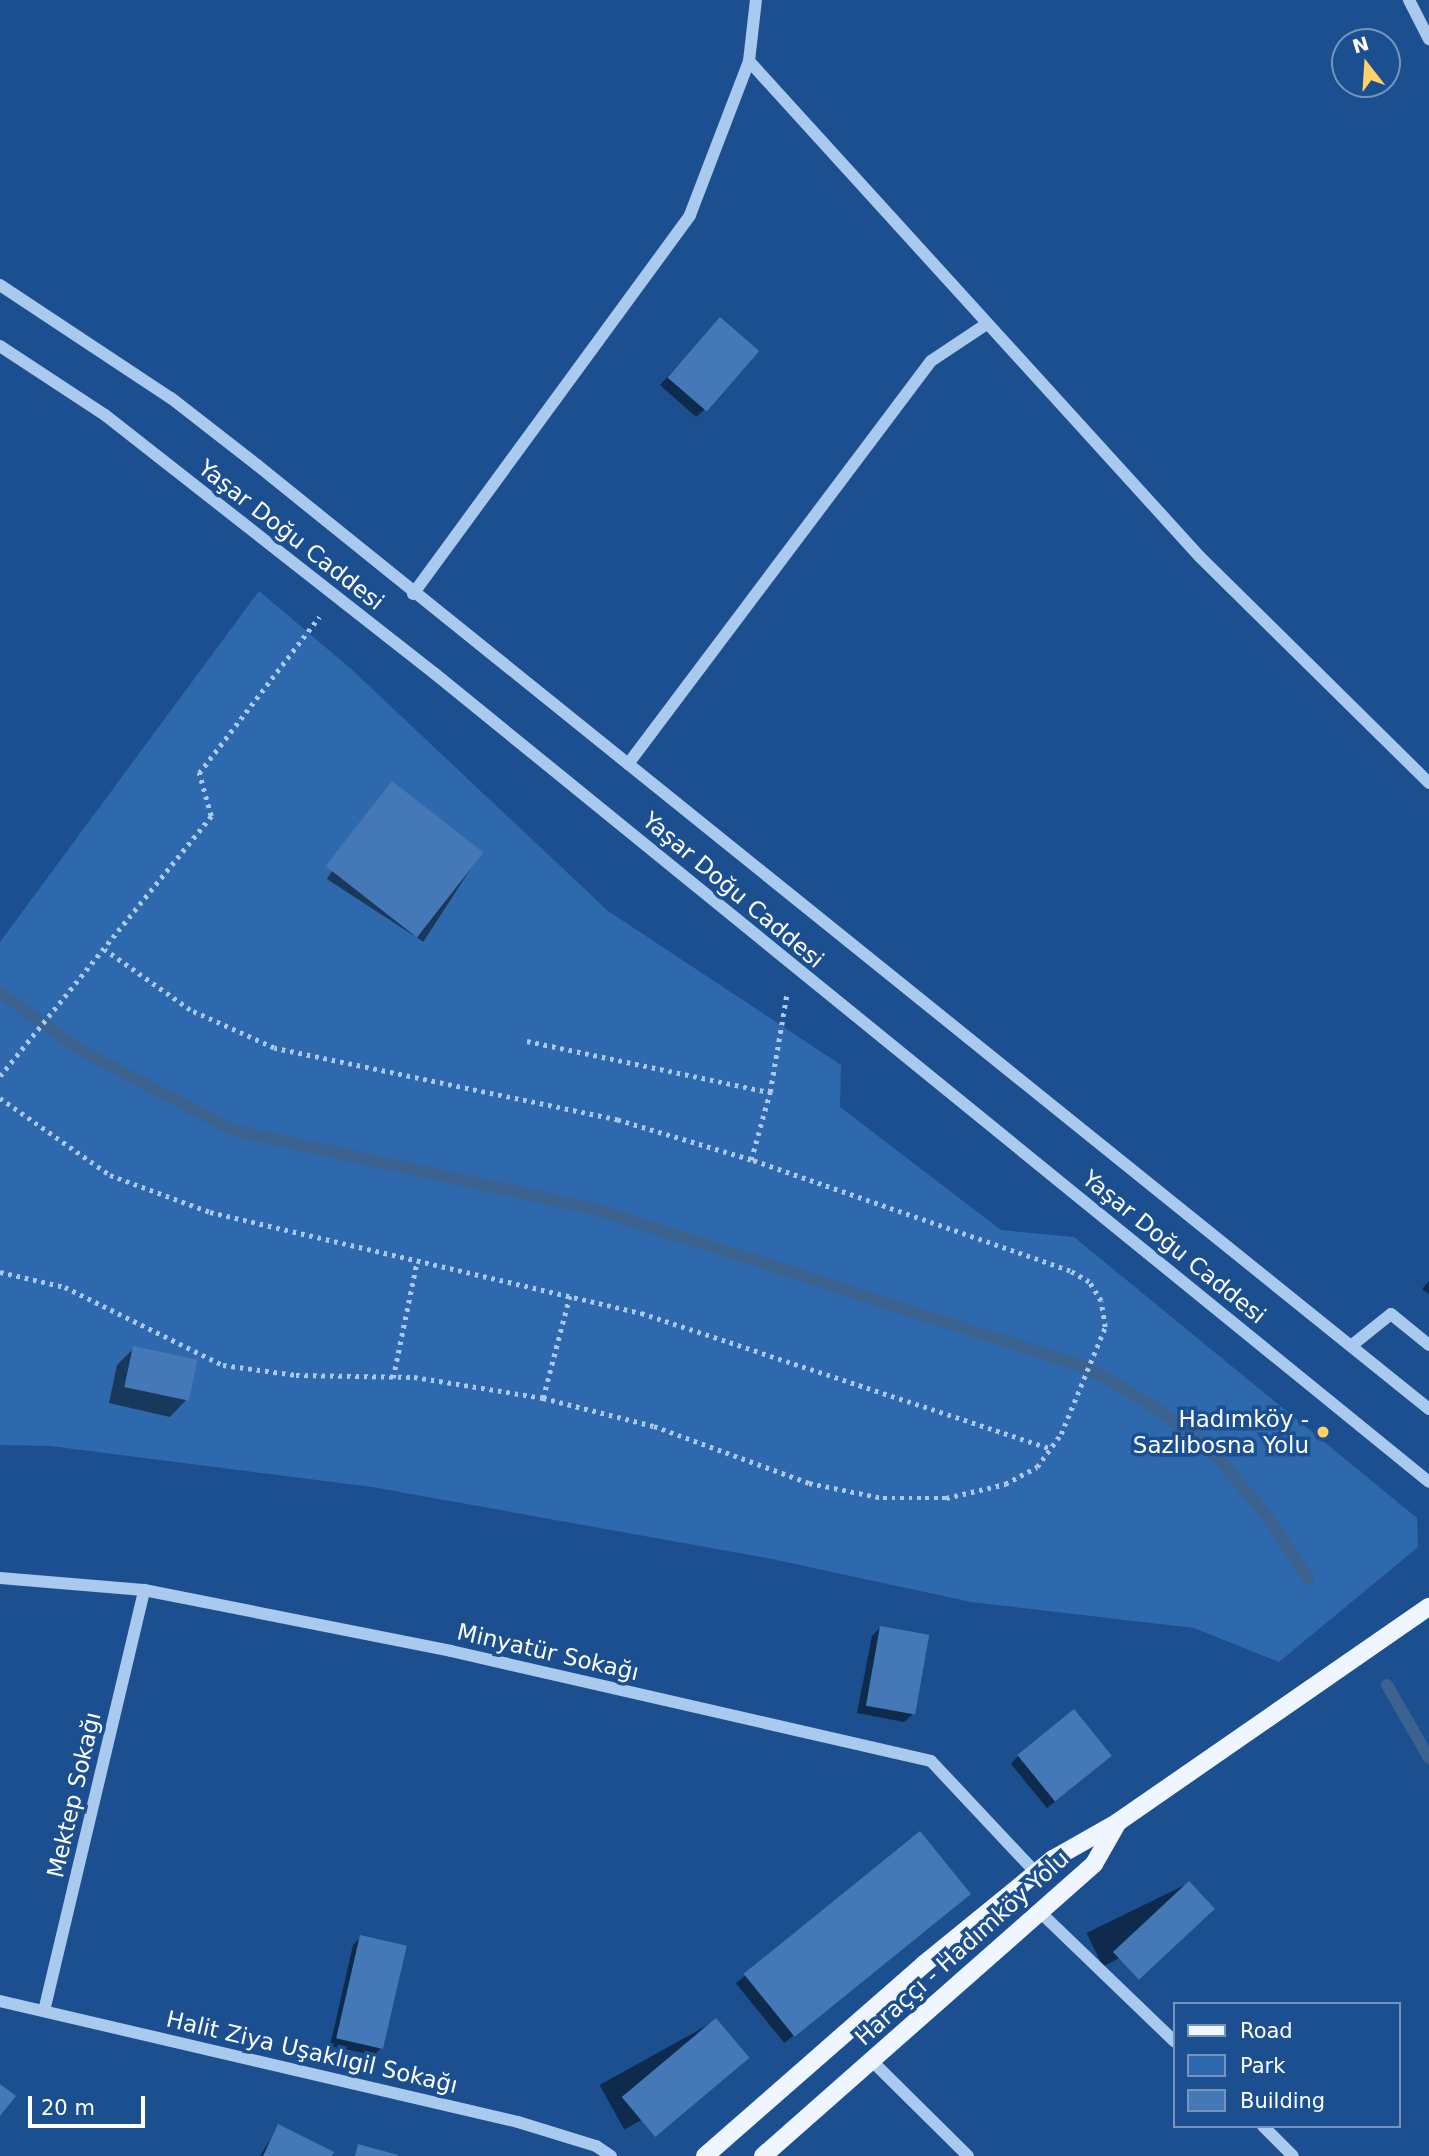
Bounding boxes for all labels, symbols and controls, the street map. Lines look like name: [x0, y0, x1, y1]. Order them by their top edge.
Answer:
north arrow: [1331, 28, 1401, 98]
text: N: [1350, 32, 1371, 58]
street label: Yaşar Doğu Caddesi: [193, 454, 389, 616]
street label: Yaşar Doğu Caddesi: [637, 806, 829, 974]
street label: Yaşar Doğu Caddesi: [1077, 1165, 1271, 1329]
place label: Hadımköy - Sazlıbosna Yolu: [1133, 1405, 1309, 1459]
marker: Hadımköy - Sazlıbosna Yolu: [1315, 1424, 1331, 1440]
street label: Minyatür Sokağı: [454, 1618, 642, 1686]
street label: Mektep Sokağı: [42, 1710, 106, 1880]
street label: Haraççı - Hadımköy Yolu: [850, 1845, 1074, 2051]
legend: [1174, 2002, 1401, 2128]
street label: Halit Ziya Uşaklıgil Sokağı: [164, 2005, 460, 2099]
text: Road: [1240, 2019, 1293, 2043]
text: Park: [1240, 2054, 1285, 2078]
scale bar: [32, 2082, 149, 2126]
text: Building: [1240, 2089, 1325, 2113]
text: 20 m: [41, 2096, 95, 2120]

